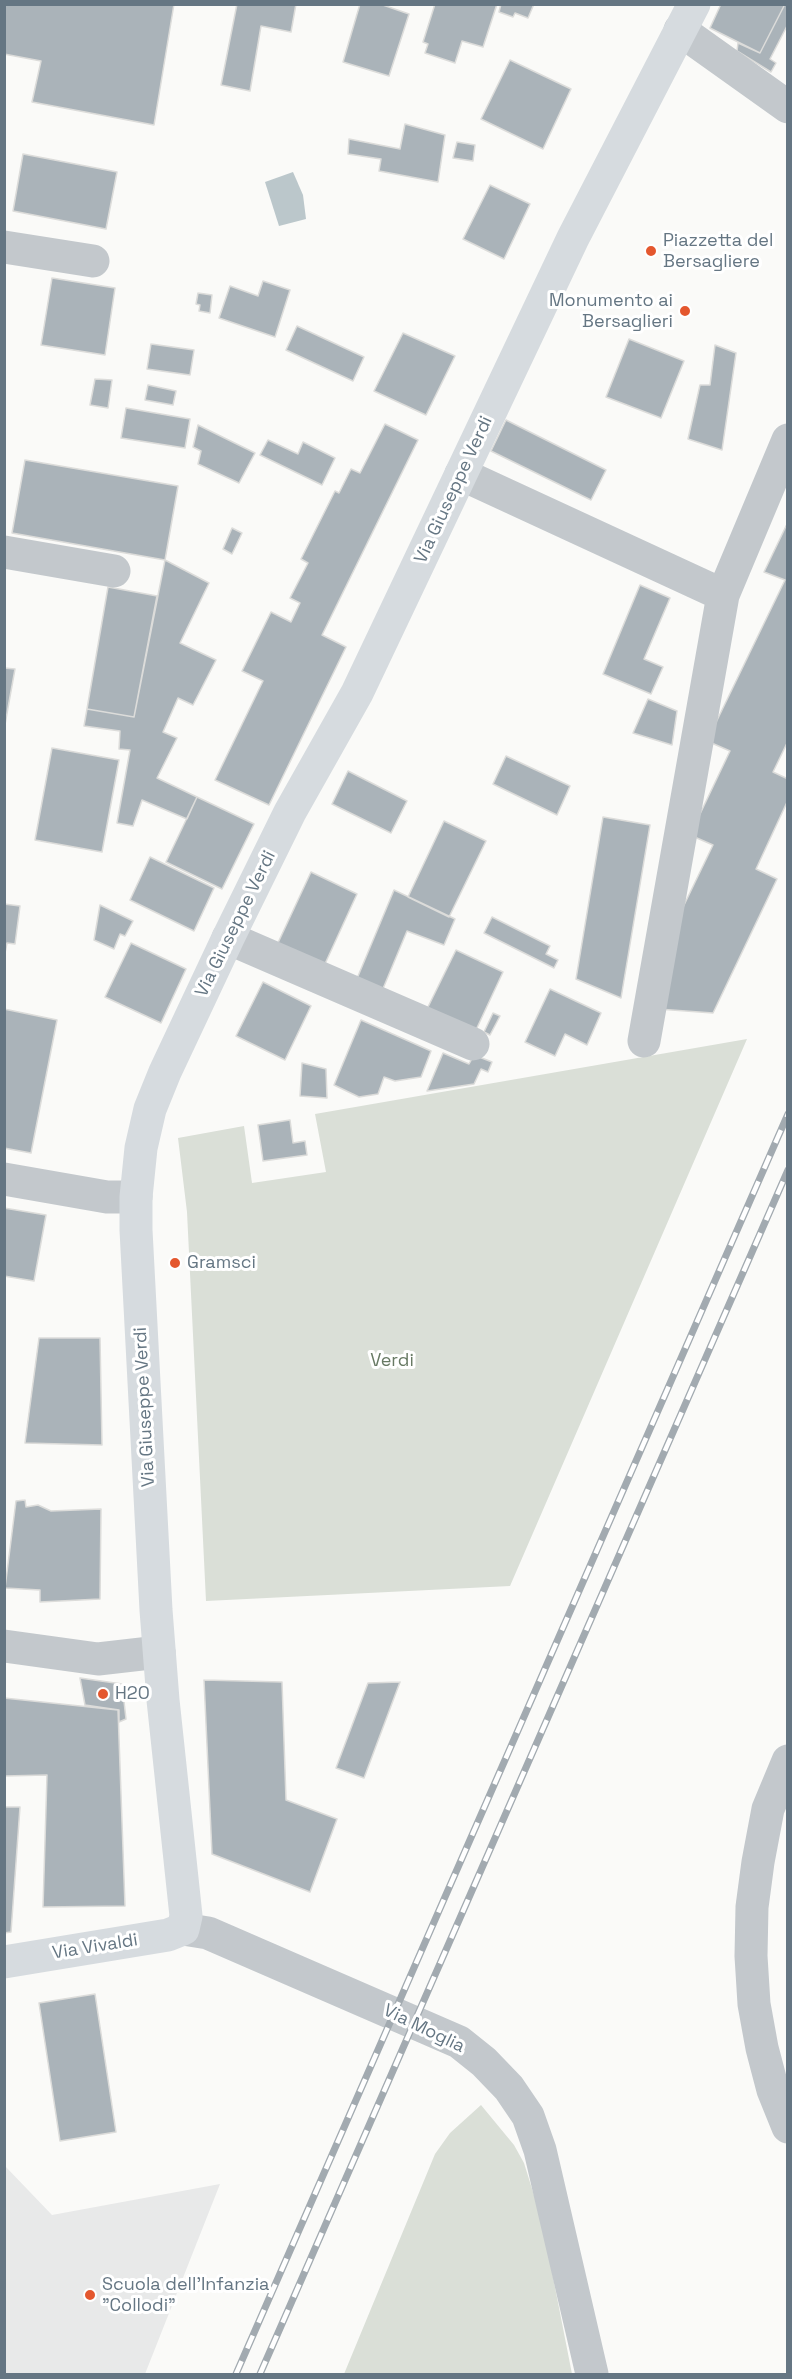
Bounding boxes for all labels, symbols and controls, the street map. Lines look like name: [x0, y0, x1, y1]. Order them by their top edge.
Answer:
place label: Piazzetta del Bersagliere: [663, 230, 773, 272]
marker: Piazzetta del Bersagliere: [644, 244, 658, 258]
place label: Monumento ai Bersaglieri: [549, 290, 673, 332]
marker: Monumento ai Bersaglieri: [678, 304, 692, 318]
street label: Via Giuseppe Verdi: [410, 413, 498, 567]
street label: Via Giuseppe Verdi: [191, 847, 281, 1001]
place label: Gramsci: [187, 1252, 256, 1274]
marker: Gramsci: [168, 1256, 182, 1270]
street label: Via Giuseppe Verdi: [130, 1327, 160, 1487]
park label: Verdi: [370, 1350, 414, 1372]
place label: H2O: [115, 1683, 150, 1705]
marker: H2O: [96, 1687, 110, 1701]
street label: Via Vivaldi: [51, 1930, 139, 1964]
street label: Via Moglia: [380, 2000, 468, 2058]
place label: Scuola dell'Infanzia "Collodi": [102, 2274, 269, 2316]
marker: Scuola dell'Infanzia "Collodi": [83, 2288, 97, 2302]

